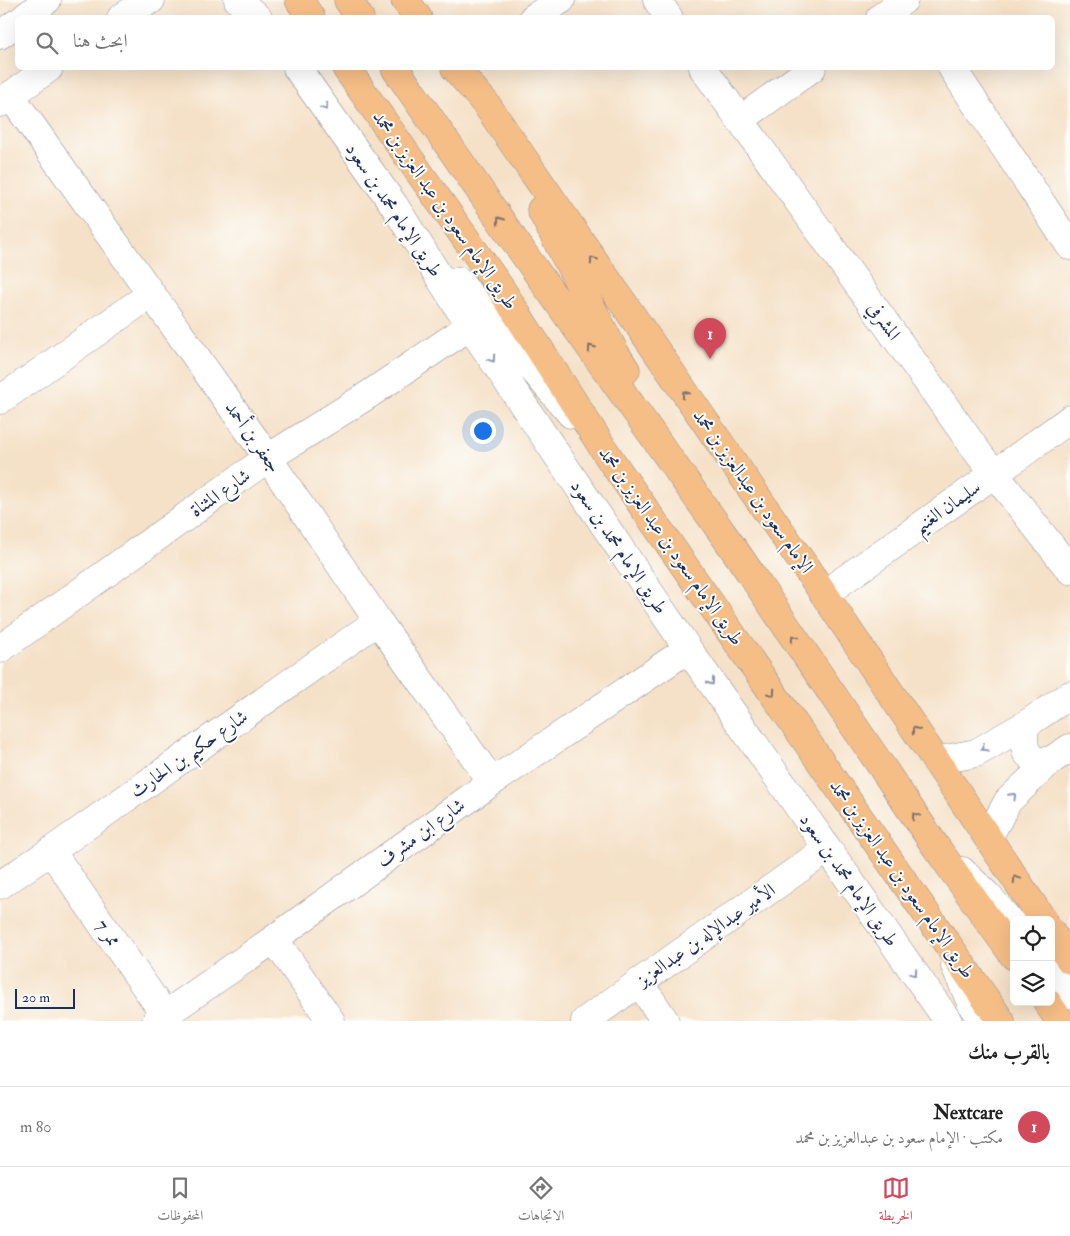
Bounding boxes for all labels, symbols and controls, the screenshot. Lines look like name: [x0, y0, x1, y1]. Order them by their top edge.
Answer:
search box: [15, 15, 1055, 70]
icon: search: [33, 29, 61, 57]
text: ابحث هنا: [73, 29, 128, 53]
one-way arrow: [319, 101, 328, 111]
street label: طريق الإمام سعود بن عبد العزيز بن محمد: [364, 106, 523, 317]
street label: طريق الإمام محمد بن سعود: [337, 138, 448, 284]
one-way arrow: [497, 216, 506, 225]
one-way arrow: [590, 256, 599, 266]
street label: المشرفي: [859, 297, 906, 347]
pin: 1: [694, 318, 726, 359]
one-way arrow: [588, 345, 596, 354]
one-way arrow: [486, 353, 495, 363]
one-way arrow: [682, 390, 691, 399]
street label: جعفر بن أحمد: [219, 396, 287, 478]
street label: الإمام سعود بن عبدالعزيز بن محمد: [684, 404, 819, 580]
your location: [470, 418, 496, 444]
street label: طريق الإمام سعود بن عبد العزيز بن محمد: [590, 442, 749, 653]
street label: شارع المثناة: [185, 464, 257, 525]
street label: طريق الإمام محمد بن سعود: [562, 475, 673, 621]
street label: سليمان الغنيم: [909, 475, 989, 545]
one-way arrow: [791, 635, 801, 644]
one-way arrow: [705, 676, 714, 686]
one-way arrow: [766, 687, 775, 697]
street label: شارع حكيم بن الحارث: [126, 705, 256, 809]
one-way arrow: [912, 727, 921, 736]
one-way arrow: [980, 742, 989, 752]
street label: طريق الإمام سعود بن عبد العزيز بن محمد: [821, 775, 980, 986]
street label: شارع ابن مشرف: [372, 793, 472, 875]
one-way arrow: [1007, 793, 1016, 802]
street label: طريق الإمام محمد بن سعود: [791, 809, 904, 954]
one-way arrow: [912, 812, 921, 822]
one-way arrow: [1013, 876, 1022, 885]
street label: الأمير عبدالإله بن عبدالعزيز: [629, 877, 781, 995]
street label: ممر 7: [90, 915, 126, 951]
map controls: [1010, 916, 1055, 1006]
button: locate: [1010, 916, 1055, 961]
button: layers: [1010, 961, 1055, 1006]
one-way arrow: [908, 967, 917, 977]
scale bar: [15, 986, 75, 1009]
text: 20 m: [22, 989, 50, 1006]
text: بالقرب منك: [968, 1039, 1050, 1066]
text: Nextcare: [933, 1101, 1003, 1125]
text: 80 m: [20, 1117, 52, 1137]
text: 1: [1031, 1117, 1037, 1137]
text: مكتب · الإمام سعود بن عبدالعزيز بن محمد: [795, 1128, 1003, 1148]
tab: المحفوظات: [157, 1174, 203, 1229]
tab: الاتجاهات: [518, 1174, 564, 1229]
tab: الخريطة: [879, 1174, 913, 1229]

